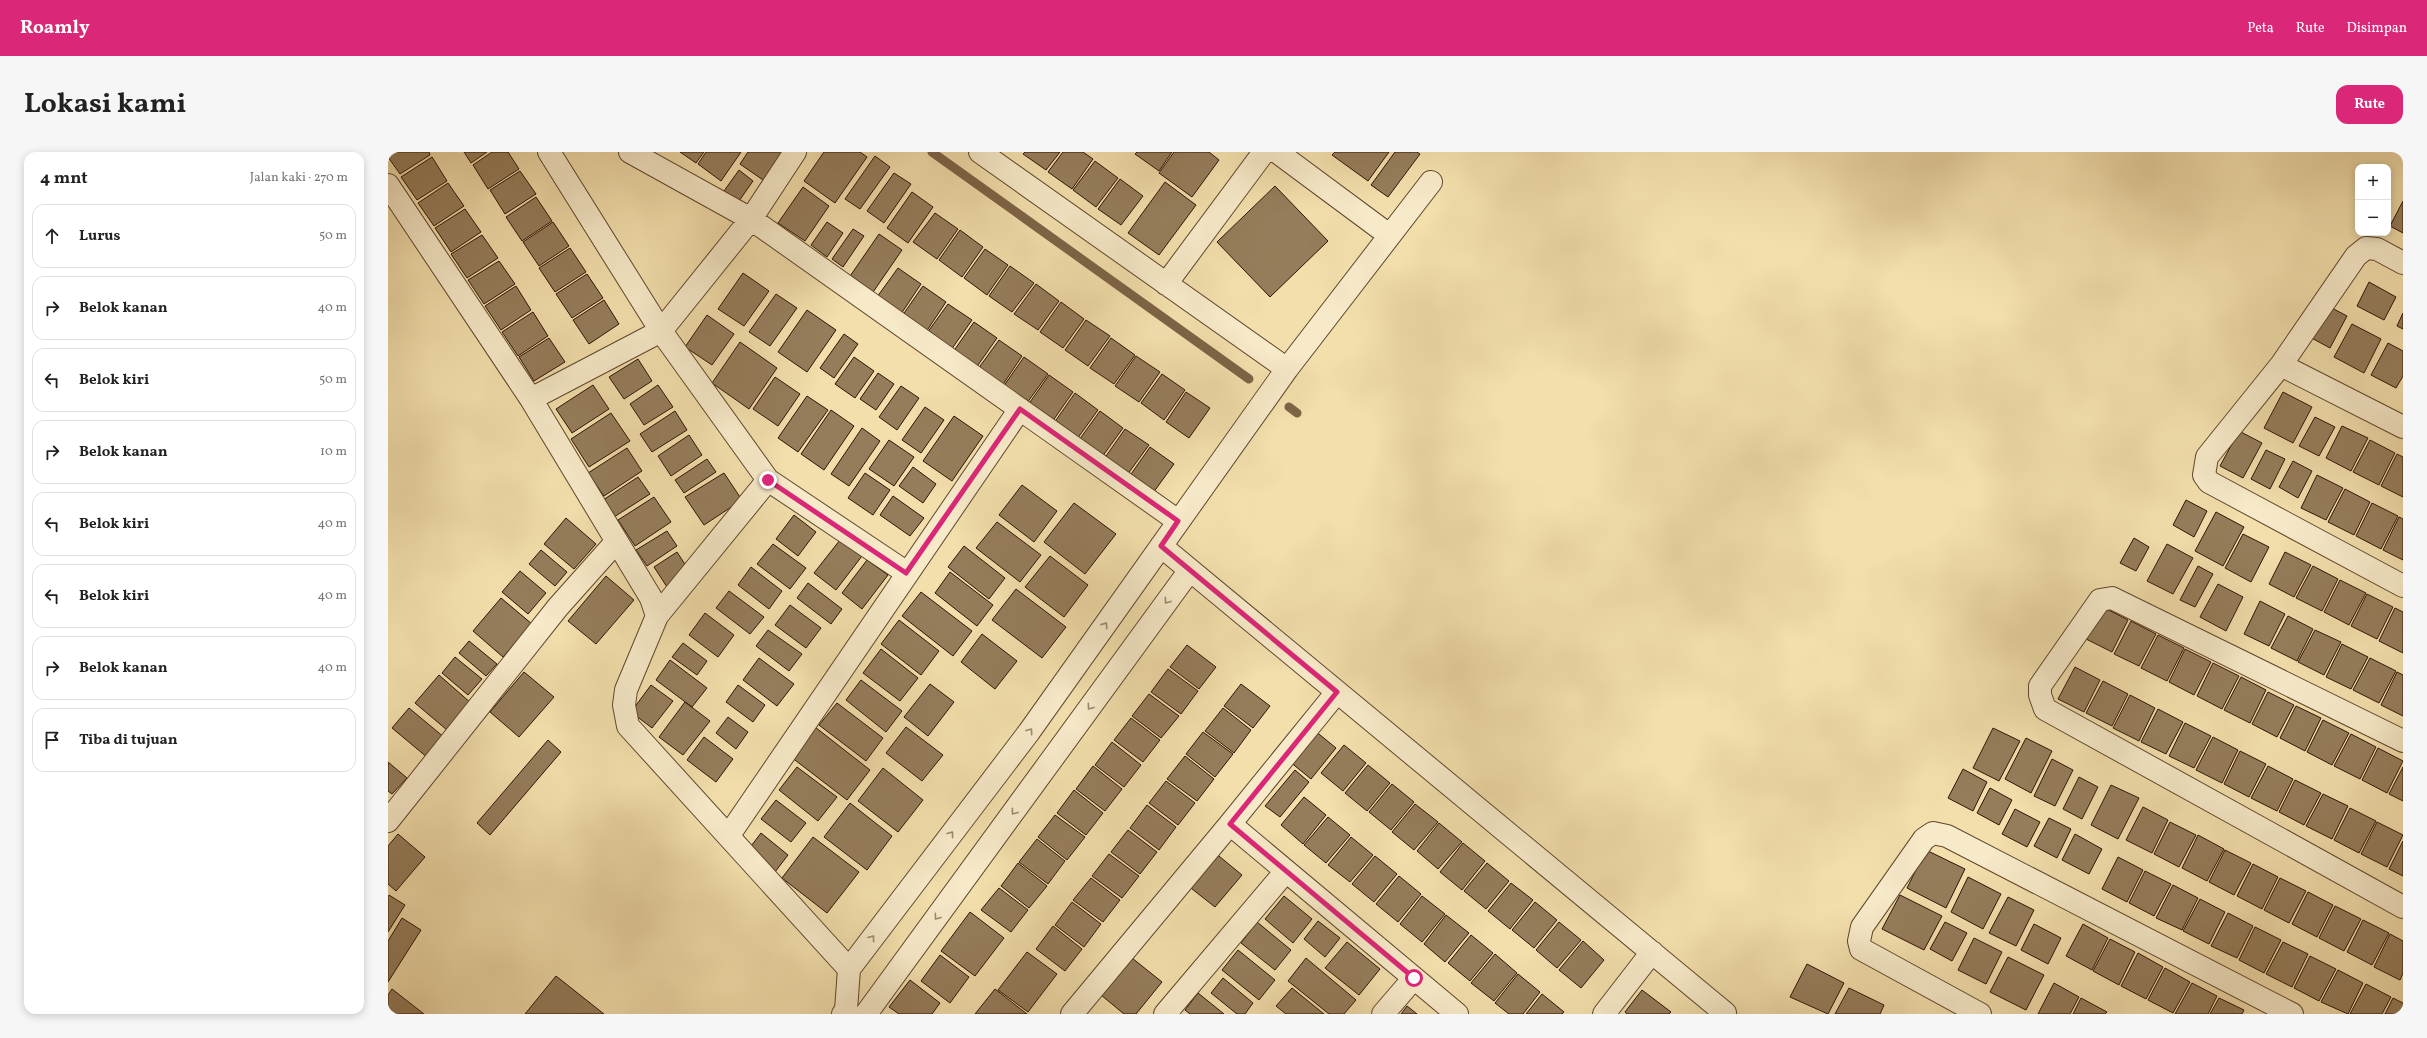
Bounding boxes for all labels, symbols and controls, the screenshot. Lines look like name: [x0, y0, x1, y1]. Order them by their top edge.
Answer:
text: Roamly: [20, 15, 90, 41]
text: Peta: [2247, 19, 2274, 38]
text: Rute: [2296, 19, 2325, 38]
text: Disimpan: [2347, 19, 2407, 38]
text: Lokasi kami: [24, 85, 186, 124]
button: Rute: [2336, 85, 2403, 124]
map controls: [2355, 164, 2391, 236]
button: +: [2355, 164, 2391, 200]
text: 4 mnt: [40, 167, 88, 190]
text: Jalan kaki · 270 m: [250, 169, 348, 187]
button: −: [2355, 200, 2391, 236]
icon: ahead: [41, 225, 63, 247]
text: Lurus: [79, 226, 120, 247]
text: 50 m: [319, 227, 347, 245]
icon: right: [41, 297, 63, 319]
text: Belok kanan: [79, 298, 168, 319]
text: 40 m: [318, 299, 347, 317]
icon: left: [41, 369, 63, 391]
text: Belok kiri: [79, 370, 149, 391]
text: 50 m: [319, 371, 347, 389]
icon: right: [41, 441, 63, 463]
text: Belok kanan: [79, 442, 168, 463]
text: 10 m: [320, 443, 347, 461]
route end: [759, 471, 777, 489]
icon: left: [41, 513, 63, 535]
text: Belok kiri: [79, 514, 149, 535]
text: 40 m: [318, 515, 347, 533]
icon: left: [41, 585, 63, 607]
text: Belok kiri: [79, 586, 149, 607]
text: 40 m: [318, 587, 347, 605]
one-way arrow: [1165, 597, 1172, 604]
one-way arrow: [1100, 622, 1108, 629]
icon: right: [41, 657, 63, 679]
text: Belok kanan: [79, 658, 168, 679]
text: 40 m: [318, 659, 347, 677]
one-way arrow: [1088, 702, 1095, 709]
one-way arrow: [1025, 728, 1032, 735]
icon: arrive: [41, 729, 63, 751]
text: Tiba di tujuan: [79, 730, 178, 751]
one-way arrow: [1012, 807, 1019, 814]
one-way arrow: [946, 832, 953, 839]
one-way arrow: [935, 912, 942, 919]
one-way arrow: [867, 935, 874, 942]
route start: [1405, 969, 1423, 987]

